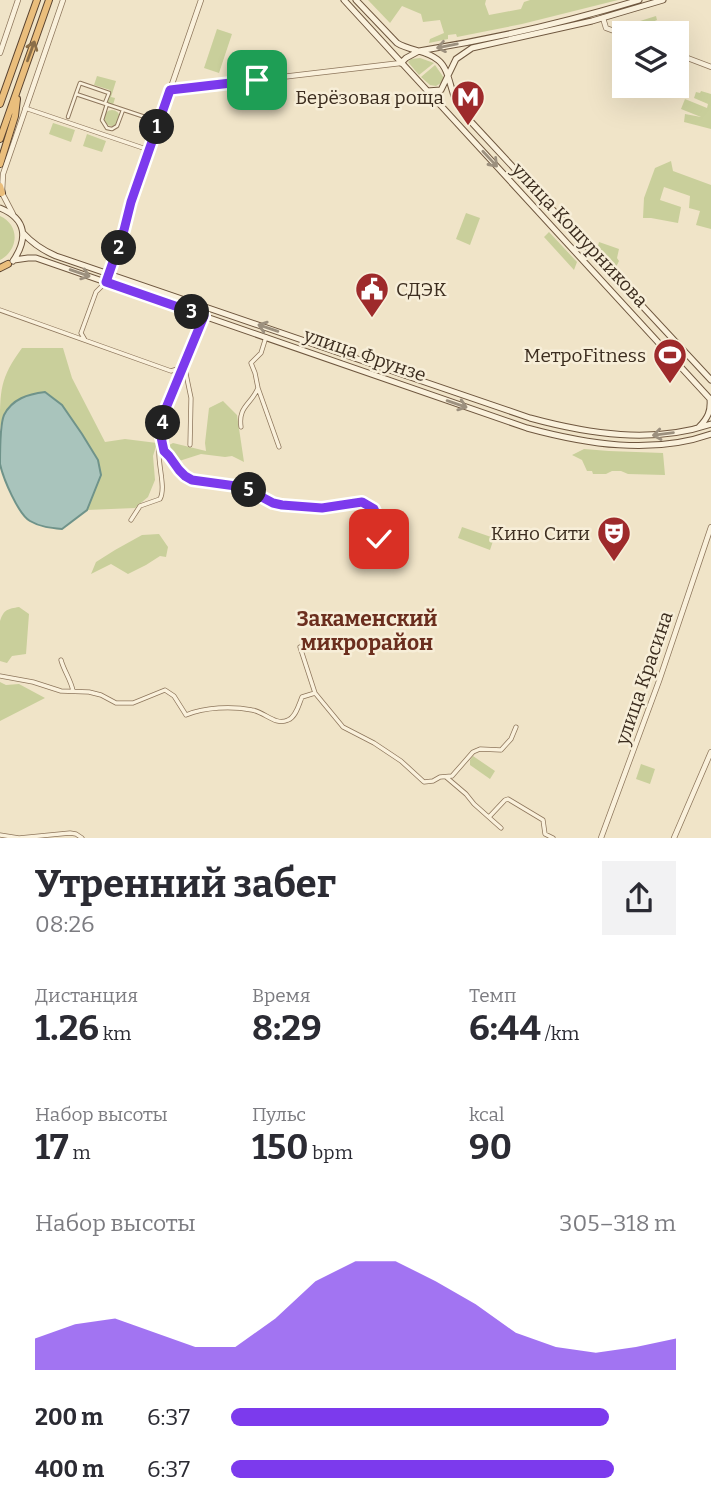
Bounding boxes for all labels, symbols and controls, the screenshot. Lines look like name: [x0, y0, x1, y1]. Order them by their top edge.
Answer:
map controls: [612, 21, 689, 98]
button: layers: [612, 21, 689, 98]
one-way arrow: [436, 39, 459, 53]
one-way arrow: [26, 41, 38, 63]
pin: [227, 50, 287, 110]
icon: arrive: [238, 61, 276, 99]
metro station icon: Берёзовая роща: [449, 78, 487, 127]
place label: Берёзовая роща: [295, 86, 445, 109]
pin: 1: [140, 110, 174, 144]
text: 1: [152, 115, 161, 138]
one-way arrow: [481, 150, 498, 167]
street label: улица Кошурникова: [506, 157, 653, 312]
pin: 2: [102, 230, 136, 266]
text: 2: [113, 236, 124, 259]
one-way arrow: [68, 268, 90, 280]
public building icon: СДЭК: [353, 270, 391, 319]
place label: СДЭК: [396, 278, 447, 301]
pin: 3: [174, 294, 210, 330]
text: 3: [186, 300, 197, 323]
one-way arrow: [258, 321, 280, 333]
street label: улица Фрунзе: [300, 323, 429, 387]
sports icon: МетроFitness: [651, 336, 689, 385]
place label: МетроFitness: [524, 344, 646, 367]
one-way arrow: [445, 399, 467, 411]
pin: 4: [146, 406, 180, 440]
text: 4: [157, 411, 168, 434]
one-way arrow: [652, 428, 675, 441]
pin: 5: [232, 472, 266, 508]
text: 5: [243, 478, 254, 501]
pin: [349, 509, 409, 569]
theatre icon: Кино Сити: [595, 514, 633, 563]
icon: check: [360, 520, 398, 558]
place label: Кино Сити: [491, 522, 590, 545]
district label: Закаменский микрорайон: [297, 606, 437, 656]
street label: улица Красина: [610, 608, 678, 749]
text: Утренний забег: [35, 861, 336, 907]
button: share: [602, 861, 676, 935]
text: 08:26: [35, 910, 94, 938]
text: Дистанция: [35, 984, 138, 1007]
text: Время: [252, 984, 310, 1007]
text: Темп: [469, 984, 516, 1007]
text: 1.26: [35, 1007, 99, 1049]
text: 8:29: [252, 1007, 322, 1049]
text: 6:44: [469, 1007, 541, 1049]
text: km: [99, 1022, 131, 1045]
text: /km: [541, 1022, 579, 1045]
text: Набор высоты: [35, 1103, 168, 1126]
text: Пульс: [252, 1103, 306, 1126]
text: kcal: [469, 1103, 504, 1126]
text: 17: [35, 1126, 69, 1168]
text: 150: [252, 1126, 309, 1168]
text: 90: [469, 1126, 512, 1168]
text: m: [69, 1141, 91, 1164]
text: bpm: [309, 1141, 353, 1164]
text: Набор высоты: [35, 1209, 196, 1237]
text: 305–318 m: [559, 1209, 676, 1237]
text: 200 m: [35, 1403, 103, 1431]
text: 6:37: [147, 1403, 190, 1431]
text: 400 m: [35, 1455, 104, 1483]
text: 6:37: [147, 1455, 190, 1483]

